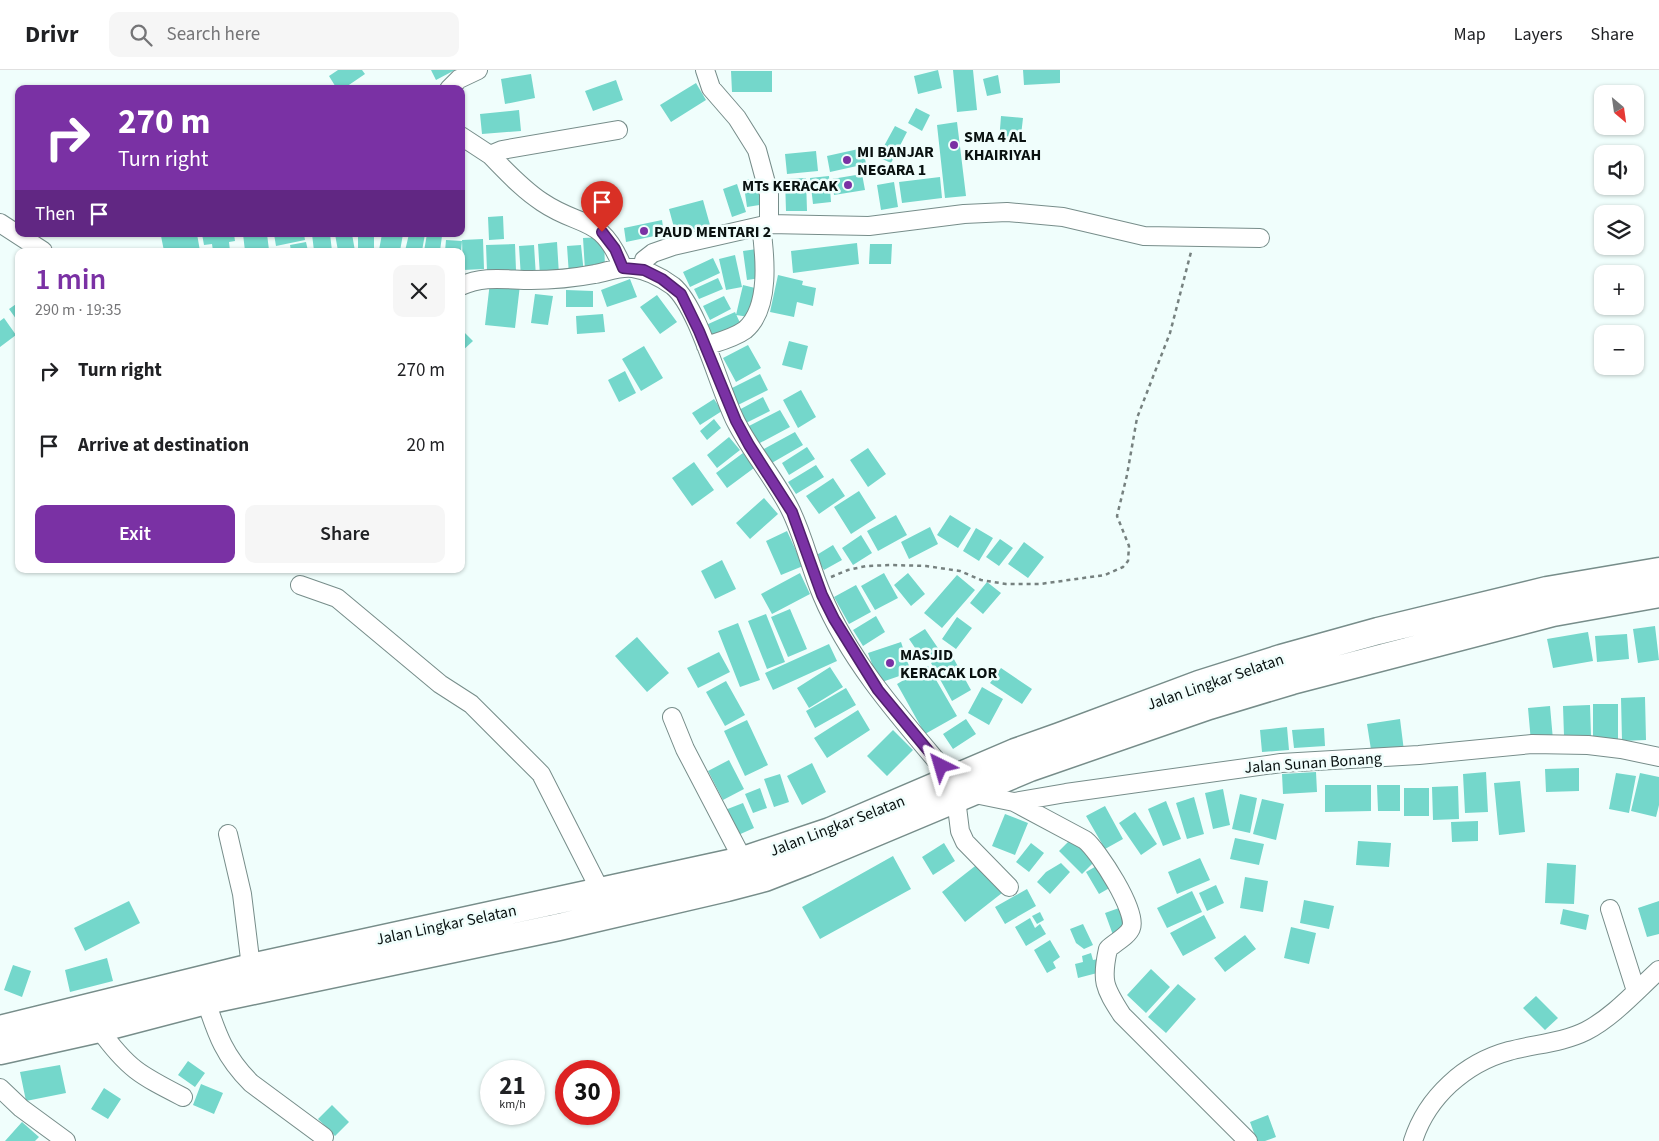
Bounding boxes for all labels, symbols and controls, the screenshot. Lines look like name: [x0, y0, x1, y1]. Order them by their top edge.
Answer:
search box: [109, 12, 459, 57]
text: Drivr: [25, 17, 79, 52]
icon: search: [127, 21, 155, 49]
text: Search here: [167, 21, 260, 48]
text: Map: [1454, 22, 1486, 47]
text: Layers: [1514, 22, 1563, 47]
text: Share: [1591, 22, 1634, 47]
north arrow: [1594, 85, 1644, 135]
map controls: [1594, 85, 1644, 375]
text: 270 m: [118, 97, 210, 147]
icon: right: [35, 105, 100, 170]
place label: SMA 4 AL KHAIRIYAH: [964, 126, 1041, 166]
marker: SMA 4 AL KHAIRIYAH: [948, 139, 960, 151]
place label: MI BANJAR NEGARA 1: [857, 141, 934, 181]
text: Turn right: [118, 143, 208, 175]
button: sound: [1594, 145, 1644, 195]
marker: MI BANJAR NEGARA 1: [841, 154, 853, 166]
place label: MTs KERACAK: [742, 175, 838, 197]
marker: MTs KERACAK: [842, 179, 854, 191]
pin: [581, 181, 623, 232]
icon: arrive: [588, 188, 616, 216]
icon: arrive: [85, 200, 113, 228]
text: Then: [35, 201, 75, 228]
button: layers: [1594, 205, 1644, 255]
place label: PAUD MENTARI 2: [654, 221, 771, 243]
marker: PAUD MENTARI 2: [638, 225, 650, 237]
text: 1 min: [35, 258, 106, 301]
button: close: [393, 265, 445, 317]
button: +: [1594, 265, 1644, 315]
text: 290 m · 19:35: [35, 299, 122, 321]
button: −: [1594, 325, 1644, 375]
icon: right: [35, 357, 63, 385]
text: Turn right: [78, 357, 162, 384]
text: 270 m: [397, 357, 445, 384]
icon: arrive: [35, 432, 63, 460]
text: Arrive at destination: [78, 432, 249, 459]
text: 20 m: [407, 432, 445, 459]
button: Exit: [35, 505, 235, 563]
button: Share: [245, 505, 445, 563]
place label: MASJID KERACAK LOR: [900, 644, 997, 684]
street label: Jalan Lingkar Selatan: [1144, 648, 1287, 716]
marker: MASJID KERACAK LOR: [884, 657, 896, 669]
position arrow: [914, 739, 966, 791]
street label: Jalan Sunan Bonang: [1244, 747, 1382, 779]
street label: Jalan Lingkar Selatan: [767, 790, 908, 862]
street label: Jalan Lingkar Selatan: [374, 899, 519, 951]
speed limit sign: 30: [555, 1060, 620, 1125]
text: 21: [499, 1068, 526, 1104]
text: km/h: [499, 1096, 526, 1113]

